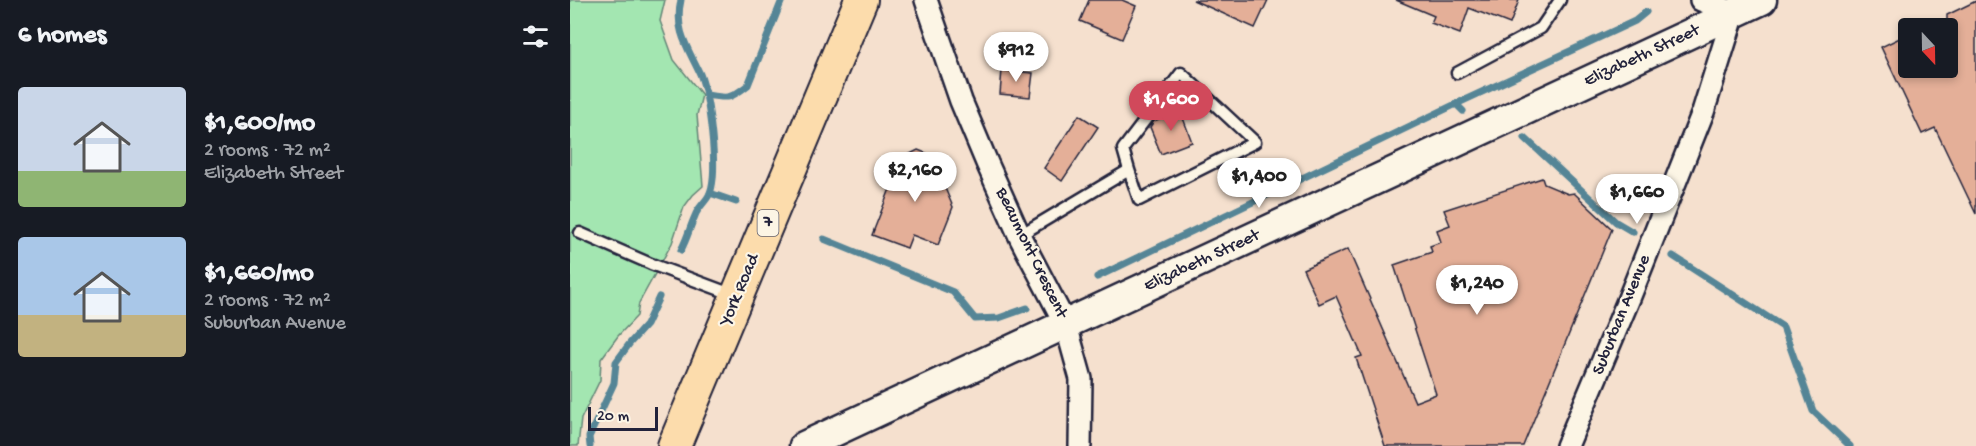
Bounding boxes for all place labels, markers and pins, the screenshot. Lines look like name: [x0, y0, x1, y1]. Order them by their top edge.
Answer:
pin: $912: [980, 32, 1052, 83]
pin: $1,600: [1122, 81, 1220, 132]
pin: $2,160: [866, 152, 964, 203]
pin: $1,400: [1210, 158, 1308, 209]
pin: $1,660: [1588, 174, 1686, 225]
pin: $1,240: [1428, 265, 1526, 316]

